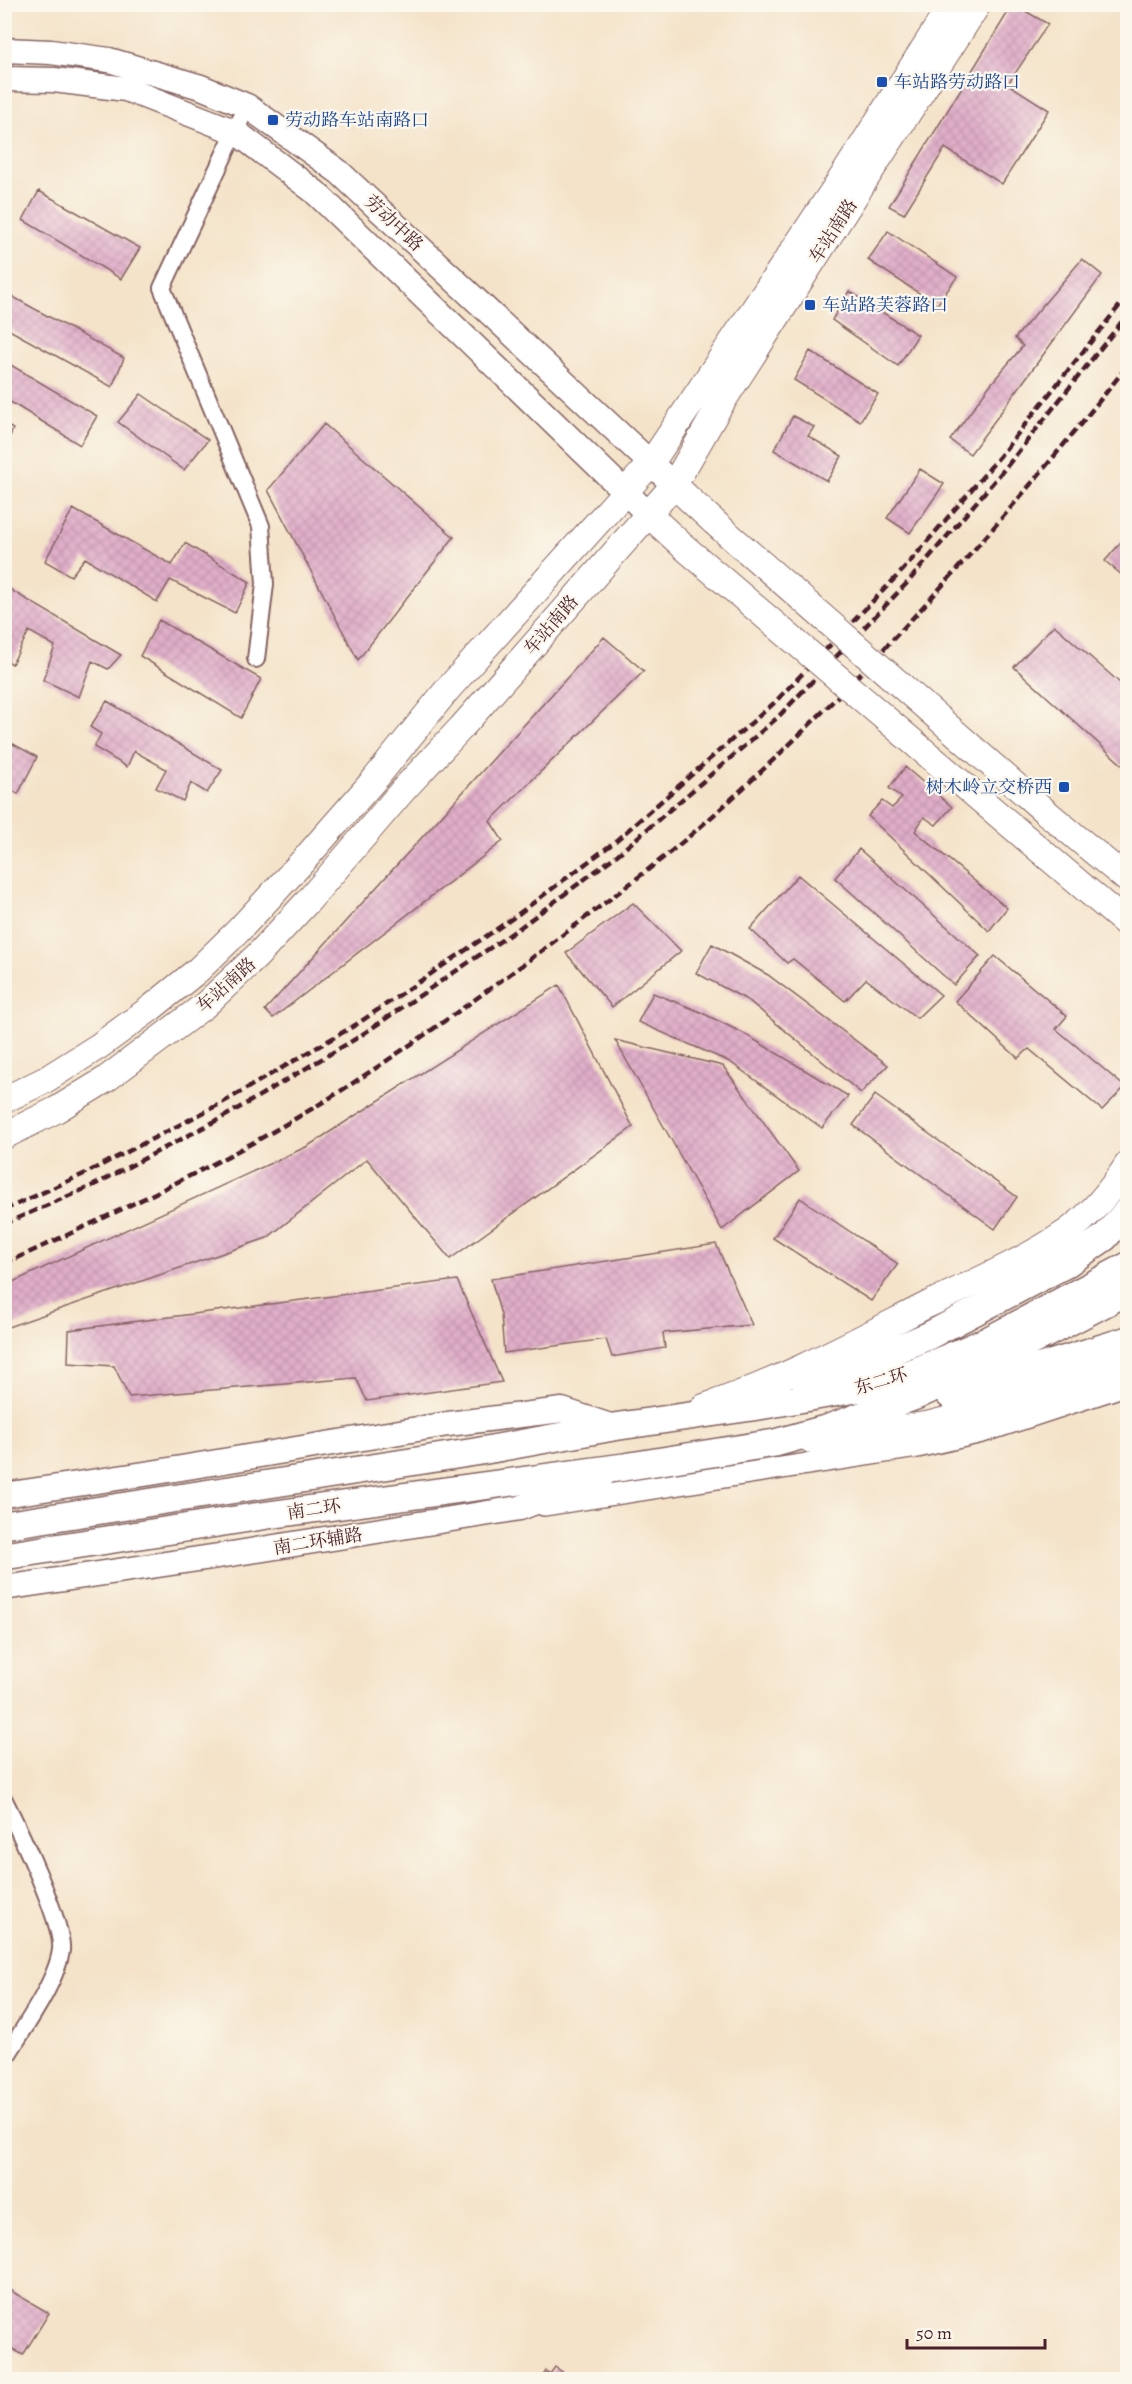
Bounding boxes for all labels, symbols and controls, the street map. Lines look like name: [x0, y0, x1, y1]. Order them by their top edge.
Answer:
place label: 车站路劳动路口: [894, 70, 1020, 94]
marker: 车站路劳动路口: [875, 75, 889, 89]
place label: 劳动路车站南路口: [285, 108, 429, 132]
marker: 劳动路车站南路口: [266, 113, 280, 127]
street label: 劳动中路: [359, 190, 429, 256]
street label: 车站南路: [803, 194, 863, 268]
place label: 车站路芙蓉路口: [822, 293, 948, 317]
marker: 车站路芙蓉路口: [803, 298, 817, 312]
street label: 车站南路: [518, 590, 584, 660]
place label: 树木岭立交桥西: [926, 775, 1052, 799]
marker: 树木岭立交桥西: [1057, 780, 1071, 794]
street label: 车站南路: [191, 952, 261, 1018]
street label: 东二环: [852, 1362, 910, 1400]
street label: 南二环: [286, 1493, 342, 1525]
street label: 南二环辅路: [272, 1522, 364, 1560]
scale bar: [907, 2312, 1045, 2350]
text: 50 m: [916, 2321, 952, 2345]

